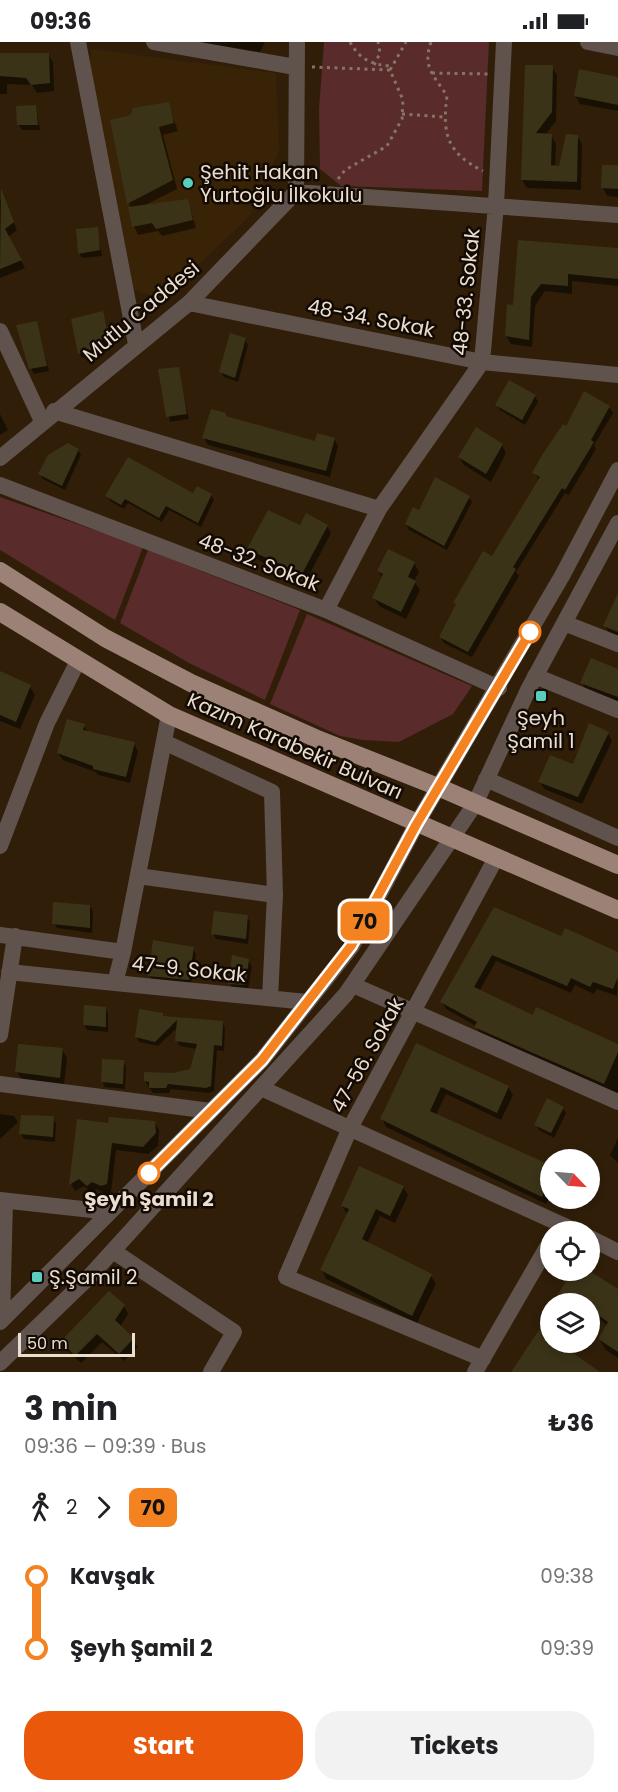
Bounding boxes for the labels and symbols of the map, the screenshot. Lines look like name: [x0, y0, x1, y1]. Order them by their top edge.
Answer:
place label: Şehit Hakan Yurtoğlu İlkokulu: [200, 158, 362, 209]
marker: Şehit Hakan Yurtoğlu İlkokulu: [181, 176, 195, 190]
street label: 48-33. Sokak: [445, 226, 487, 357]
street label: Mutlu Caddesi: [77, 254, 205, 368]
street label: 48-34. Sokak: [305, 292, 438, 344]
street label: 48-32. Sokak: [194, 526, 324, 598]
unlabelled marker: [519, 621, 541, 643]
street label: Kazım Karabekir Bulvarı: [183, 686, 407, 806]
marker: Şeyh Şamil 1: [534, 689, 548, 703]
place label: Şeyh Şamil 1: [507, 704, 575, 755]
line badge: 70: [338, 902, 392, 940]
street label: 47-9. Sokak: [130, 949, 248, 989]
street label: 47-56. Sokak: [324, 992, 411, 1118]
north arrow: [540, 1149, 600, 1209]
marker: Şeyh Şamil 2: [138, 1162, 160, 1184]
place label: Şeyh Şamil 2: [84, 1185, 214, 1213]
place label: Ş.Şamil 2: [49, 1263, 137, 1291]
marker: Ş.Şamil 2: [30, 1270, 44, 1284]
scale bar: [18, 1330, 135, 1358]

